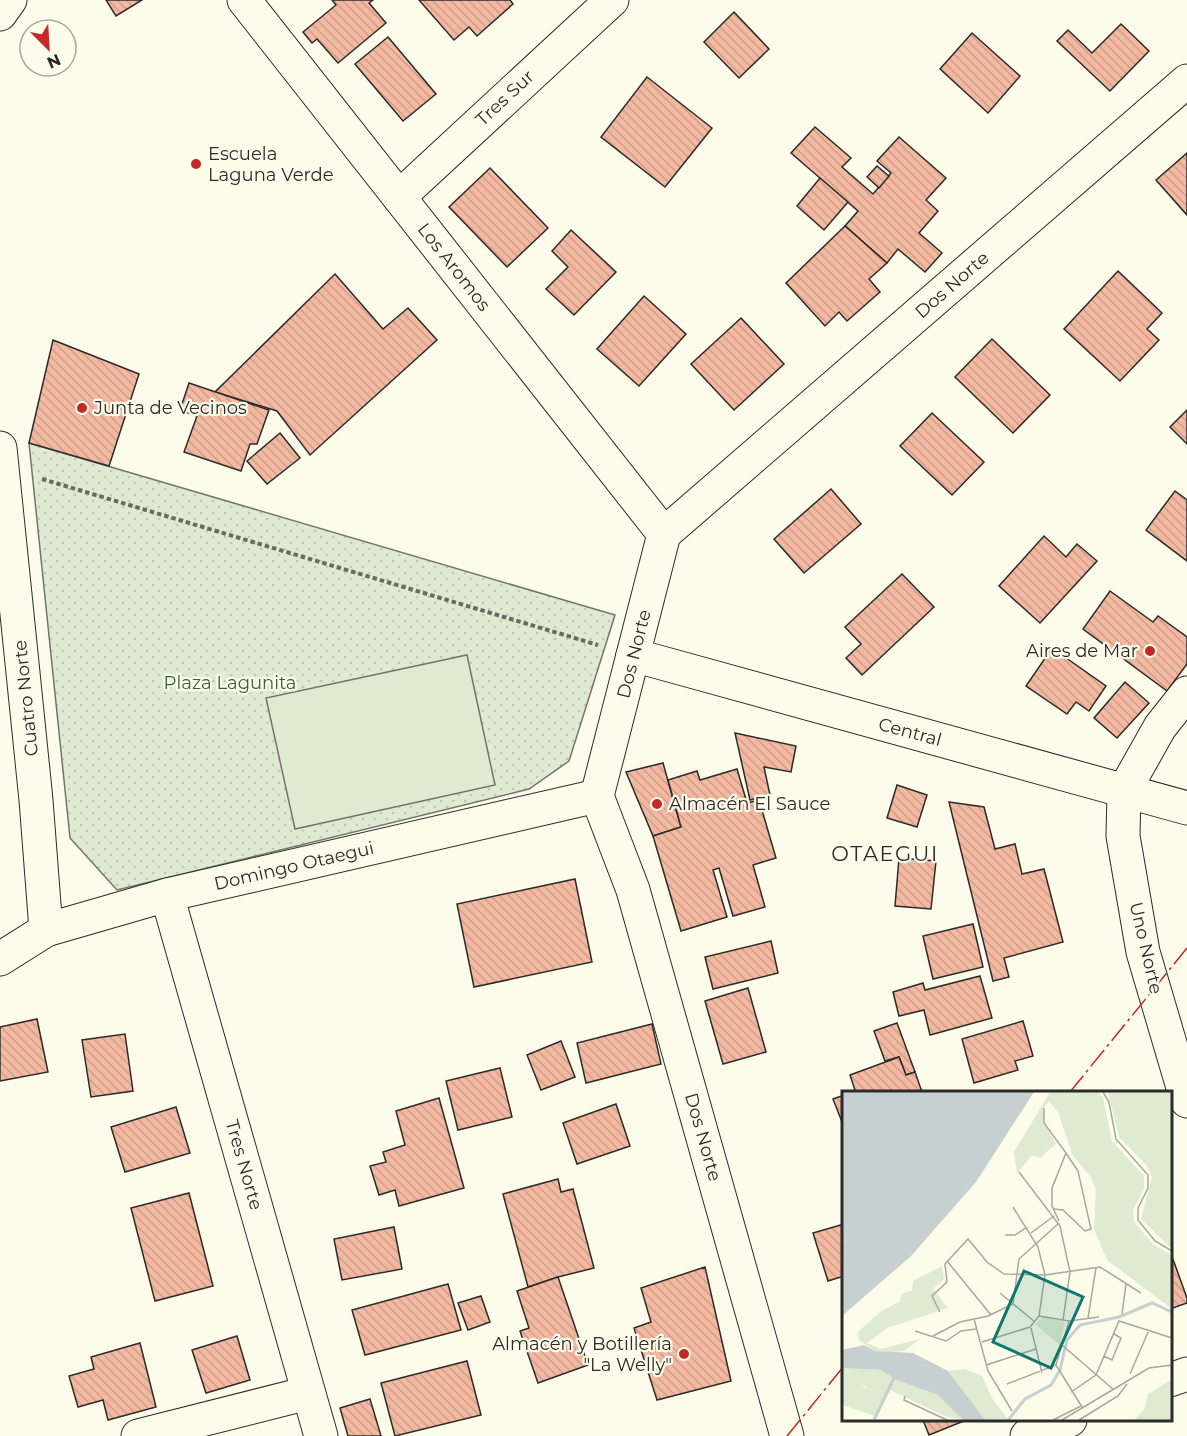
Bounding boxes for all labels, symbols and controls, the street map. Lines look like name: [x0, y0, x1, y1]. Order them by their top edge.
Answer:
north arrow: [18, 18, 78, 78]
text: N: [44, 50, 64, 73]
street label: Tres Sur: [471, 65, 539, 131]
place label: Escuela Laguna Verde: [208, 143, 334, 186]
marker: Escuela Laguna Verde: [189, 157, 203, 171]
street label: Los Aromos: [413, 219, 495, 316]
street label: Dos Norte: [910, 247, 994, 323]
place label: Junta de Vecinos: [93, 397, 247, 419]
marker: Junta de Vecinos: [75, 401, 89, 415]
street label: Dos Norte: [612, 607, 656, 701]
street label: Cuatro Norte: [9, 639, 43, 757]
place label: Aires de Mar: [1026, 640, 1138, 662]
marker: Aires de Mar: [1143, 644, 1157, 658]
park label: Plaza Lagunita: [164, 672, 297, 694]
street label: Central: [876, 713, 944, 751]
place label: Almacén El Sauce: [669, 793, 831, 815]
marker: Almacén El Sauce: [650, 797, 664, 811]
street label: Domingo Otaegui: [212, 837, 376, 895]
district label: OTAEGUI: [831, 841, 939, 866]
street label: Uno Norte: [1125, 900, 1167, 996]
street label: Dos Norte: [680, 1090, 726, 1184]
inset map: [842, 1091, 1172, 1421]
street label: Tres Norte: [221, 1117, 267, 1213]
place label: Almacén y Botillería "La Welly": [492, 1333, 672, 1376]
marker: Almacén y Botillería "La Welly": [677, 1347, 691, 1361]

